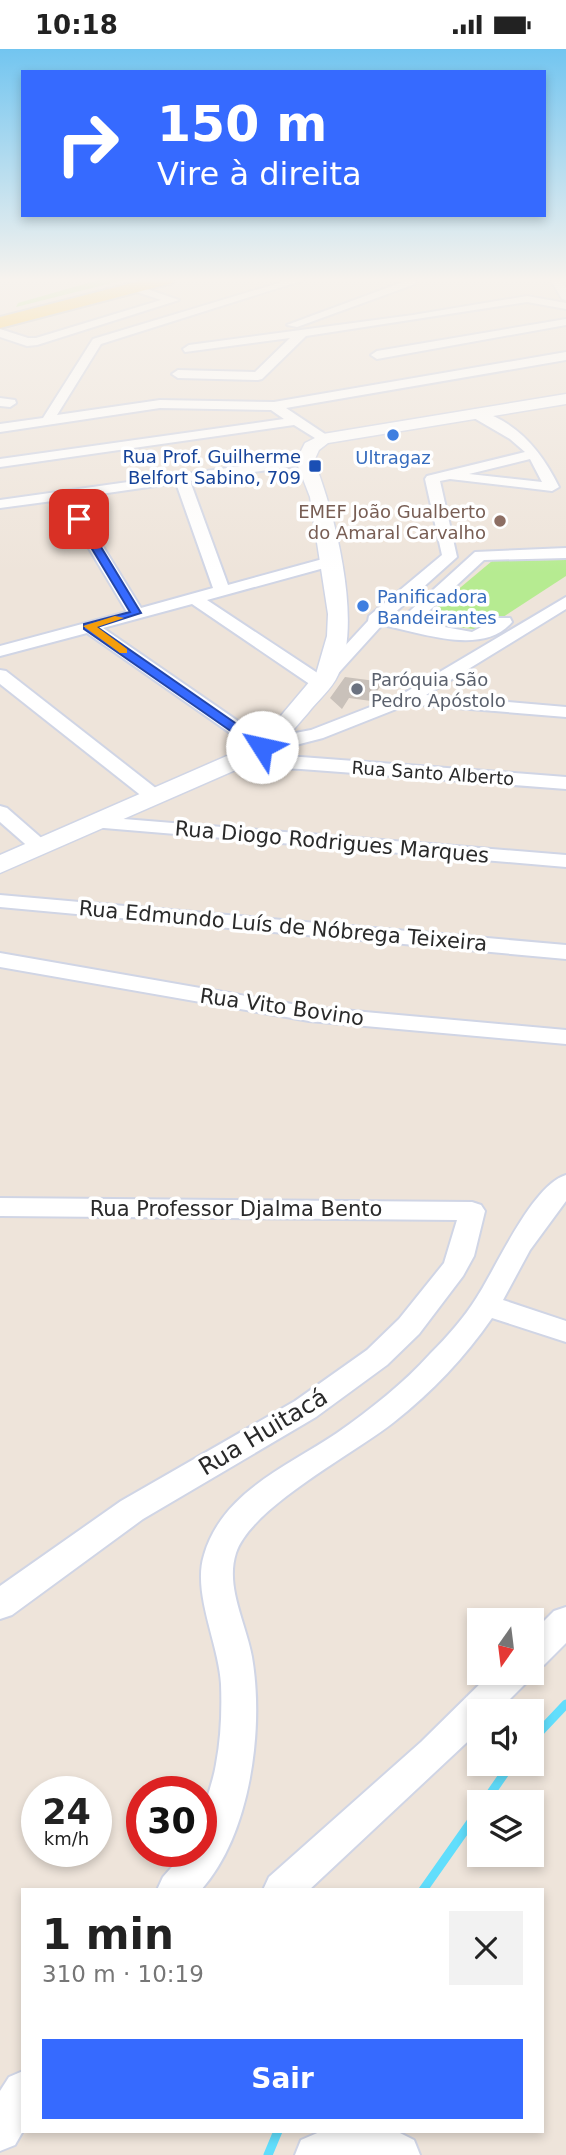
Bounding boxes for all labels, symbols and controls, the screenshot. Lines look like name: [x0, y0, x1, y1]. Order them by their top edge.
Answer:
text: 10:18: [35, 10, 118, 40]
text: 150 m: [157, 96, 327, 153]
icon: right: [42, 98, 133, 189]
text: Vire à direita: [157, 155, 362, 193]
marker: Ultragaz: [385, 427, 401, 443]
place label: Rua Prof. Guilherme Belfort Sabino, 709: [123, 446, 301, 488]
place label: Ultragaz: [355, 447, 431, 468]
marker: Rua Prof. Guilherme Belfort Sabino, 709: [307, 458, 323, 474]
pin: [49, 489, 109, 549]
icon: arrive: [60, 500, 98, 538]
place label: EMEF João Gualberto do Amaral Carvalho: [298, 501, 486, 543]
marker: EMEF João Gualberto do Amaral Carvalho: [492, 513, 508, 529]
place label: Panificadora Bandeirantes: [377, 586, 497, 628]
marker: Panificadora Bandeirantes: [355, 598, 371, 614]
place label: Paróquia São Pedro Apóstolo: [371, 669, 506, 711]
marker: Paróquia São Pedro Apóstolo: [349, 681, 365, 697]
position arrow: [225, 710, 299, 784]
street label: Rua Santo Alberto: [351, 757, 515, 789]
street label: Rua Diogo Rodrigues Marques: [174, 816, 490, 868]
street label: Rua Edmundo Luís de Nóbrega Teixeira: [78, 896, 488, 956]
street label: Rua Vito Bovino: [198, 984, 366, 1030]
street label: Rua Professor Djalma Bento: [90, 1197, 382, 1221]
street label: Rua Huitacá: [194, 1383, 332, 1481]
north arrow: [467, 1608, 544, 1685]
map controls: [467, 1608, 544, 1867]
button: sound: [467, 1699, 544, 1776]
speed limit sign: 30: [126, 1776, 217, 1867]
button: layers: [467, 1790, 544, 1867]
text: 24: [42, 1792, 91, 1832]
text: km/h: [44, 1828, 89, 1849]
text: 1 min: [42, 1910, 174, 1959]
button: close: [449, 1911, 523, 1985]
text: 310 m · 10:19: [42, 1961, 204, 1987]
button: Sair: [42, 2039, 523, 2119]

